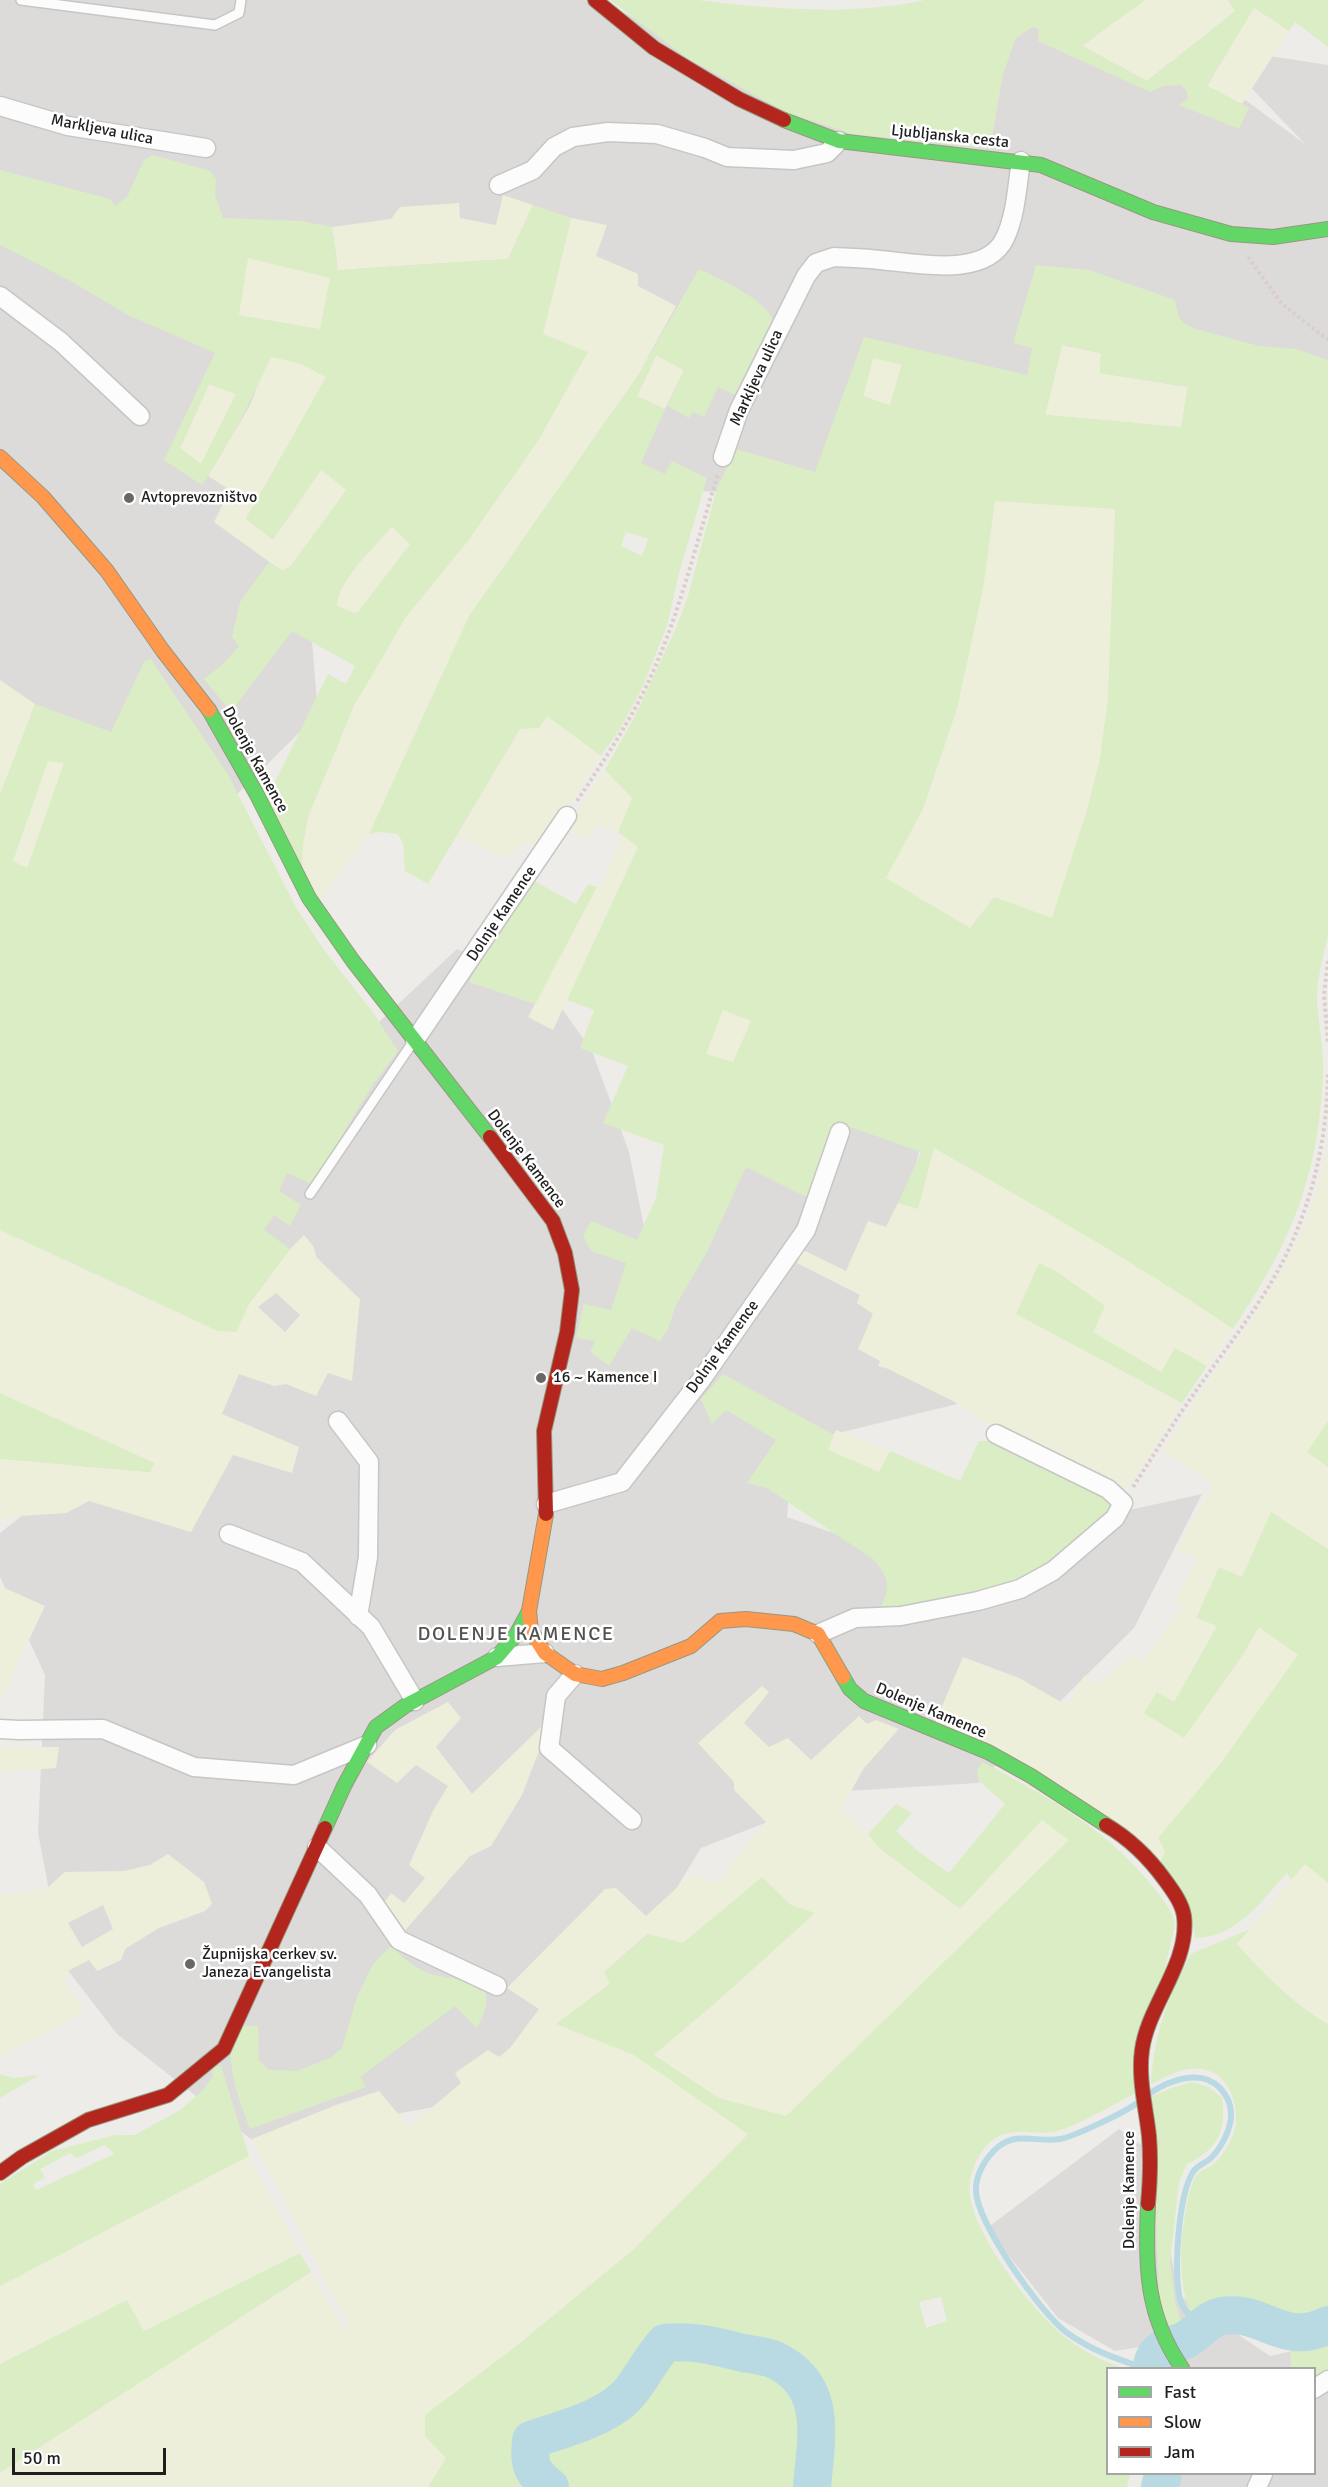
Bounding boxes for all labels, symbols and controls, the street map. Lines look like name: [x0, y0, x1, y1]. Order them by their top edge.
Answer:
street label: Markljeva ulica: [49, 111, 155, 149]
street label: Ljubljanska cesta: [890, 121, 1010, 153]
street label: Markljeva ulica: [726, 327, 788, 429]
place label: Avtoprevozništvo: [141, 488, 257, 508]
marker: Avtoprevozništvo: [122, 491, 136, 505]
street label: Dolenje Kamence: [218, 704, 292, 816]
street label: Dolnje Kamence: [463, 863, 541, 965]
street label: Dolenje Kamence: [483, 1106, 569, 1212]
street label: Dolnje Kamence: [683, 1297, 763, 1397]
place label: 16 ~ Kamence I: [553, 1368, 657, 1388]
marker: 16 ~ Kamence I: [534, 1371, 548, 1385]
district label: DOLENJE KAMENCE: [417, 1623, 615, 1647]
street label: Dolenje Kamence: [873, 1679, 989, 1743]
place label: Župnijska cerkev sv. Janeza Evangelista: [202, 1945, 337, 1983]
marker: Župnijska cerkev sv. Janeza Evangelista: [183, 1957, 197, 1971]
street label: Dolenje Kamence: [1120, 2131, 1140, 2249]
legend: [1106, 2367, 1316, 2475]
text: Fast: [1164, 2381, 1196, 2403]
text: Slow: [1164, 2411, 1201, 2433]
scale bar: [15, 2436, 170, 2474]
text: Jam: [1164, 2441, 1195, 2463]
text: 50 m: [23, 2447, 61, 2469]

